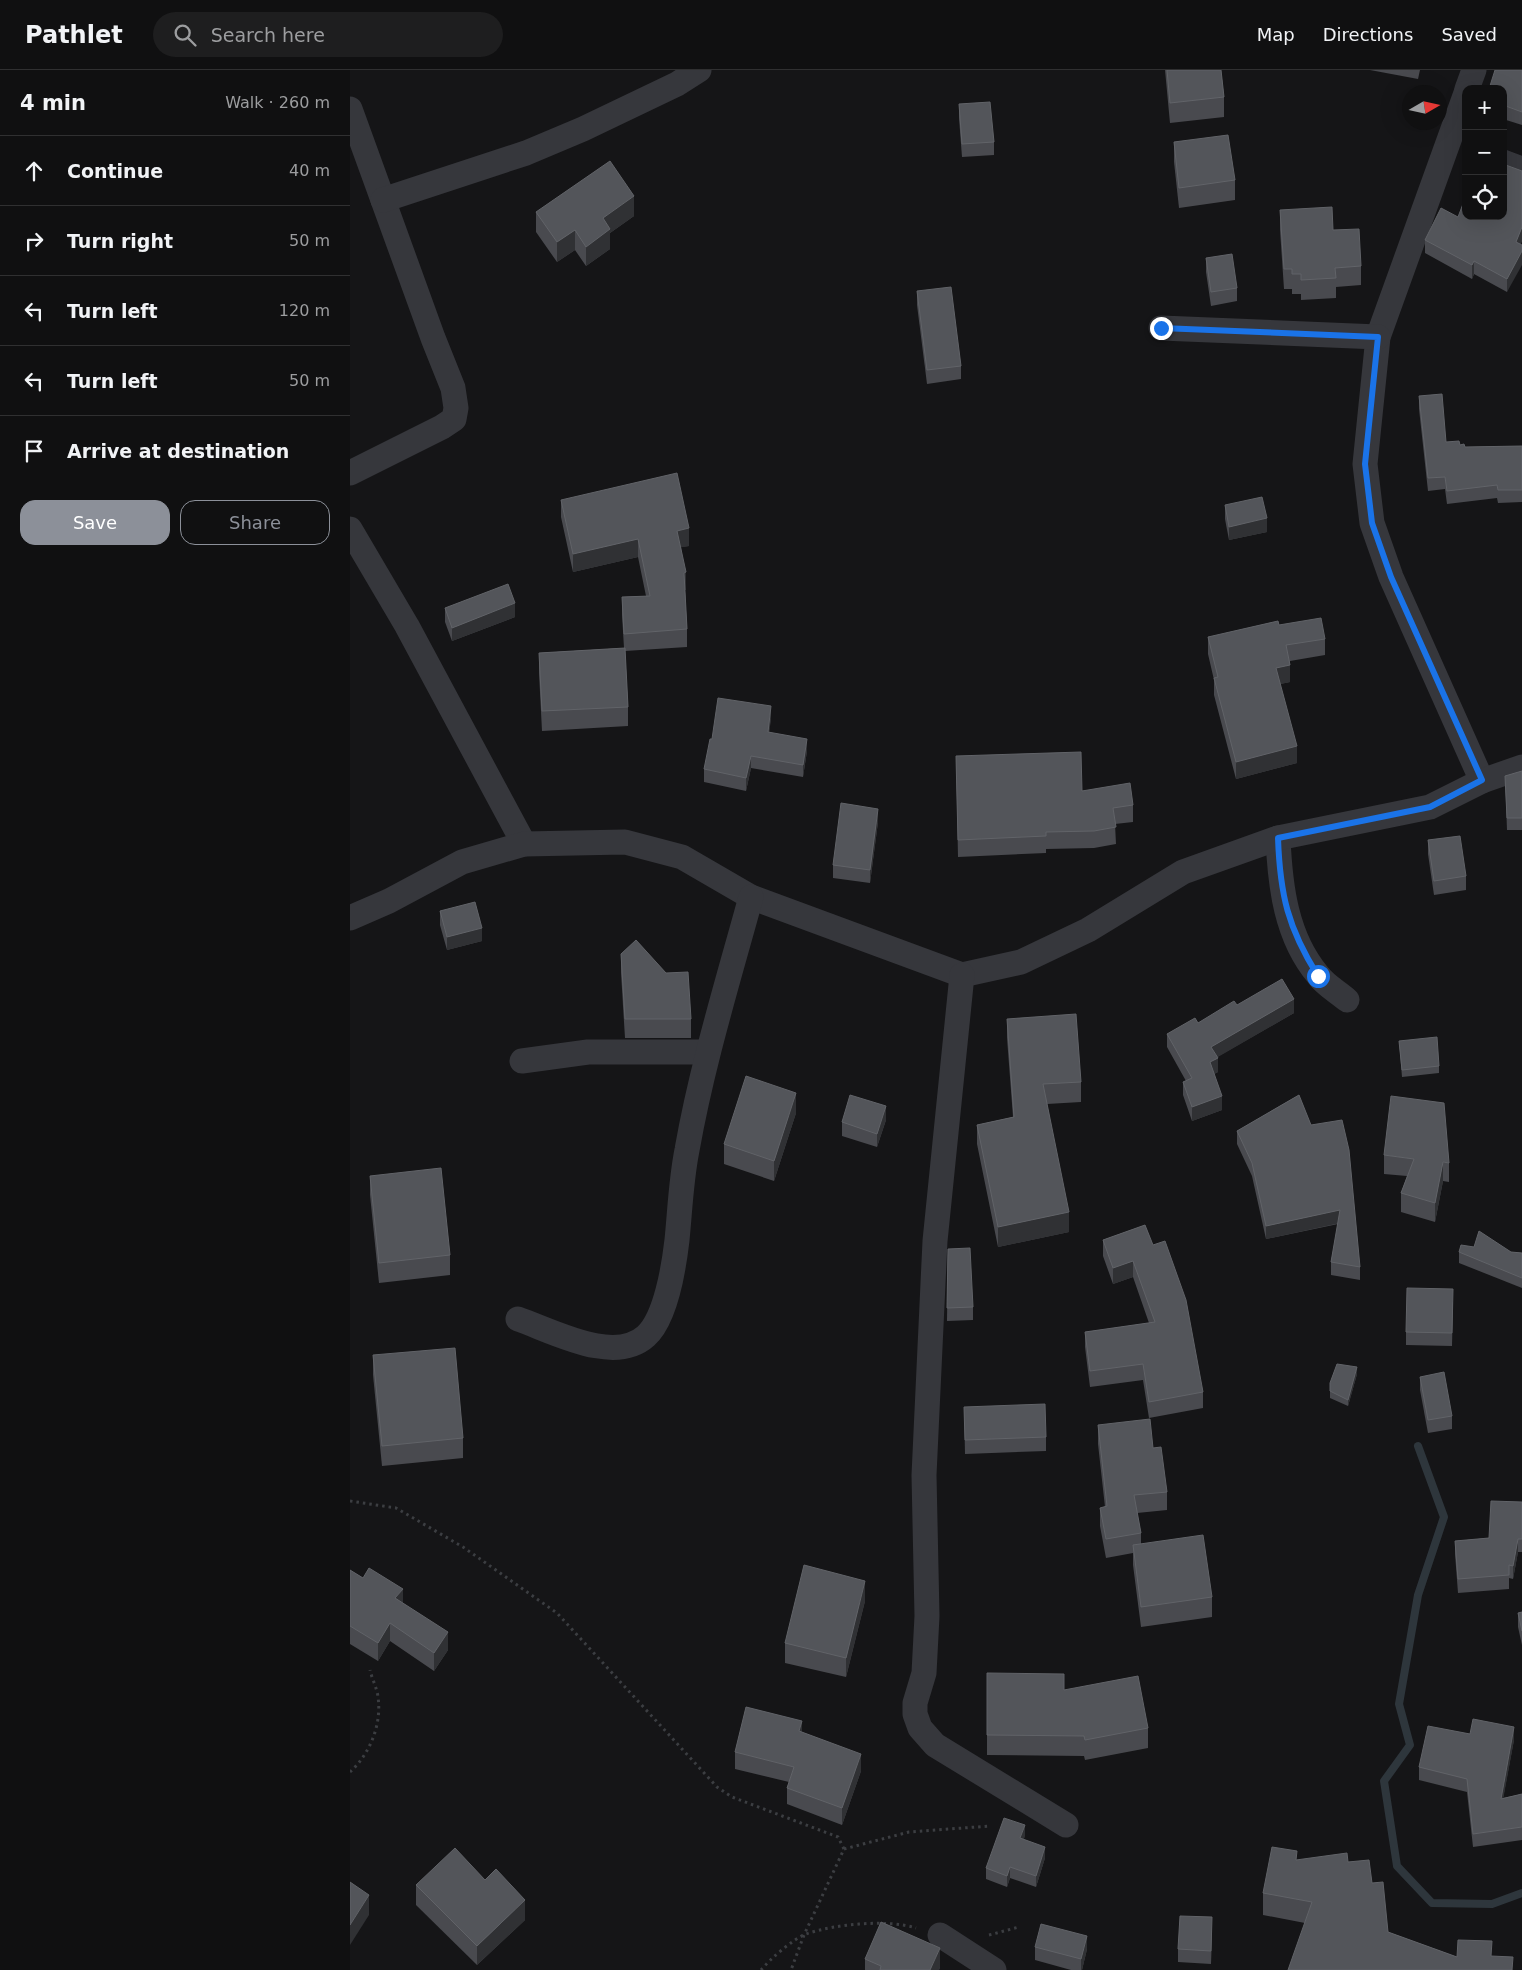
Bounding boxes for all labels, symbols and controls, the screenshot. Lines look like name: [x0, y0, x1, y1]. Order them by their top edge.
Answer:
search box: [153, 12, 503, 57]
text: Pathlet: [25, 21, 123, 49]
icon: search: [171, 21, 199, 49]
text: Search here: [211, 24, 325, 46]
text: Map: [1257, 24, 1295, 45]
text: Directions: [1323, 24, 1413, 45]
text: Saved: [1441, 24, 1497, 45]
north arrow: [1402, 85, 1447, 130]
map controls: [1462, 85, 1507, 220]
button: +: [1462, 85, 1507, 130]
text: 4 min: [20, 91, 86, 115]
text: Walk · 260 m: [225, 93, 330, 112]
button: −: [1462, 130, 1507, 175]
icon: ahead: [20, 157, 48, 185]
text: Continue: [67, 160, 163, 182]
text: 40 m: [289, 161, 330, 180]
button: locate: [1462, 175, 1507, 220]
icon: right: [20, 227, 48, 255]
text: Turn right: [67, 230, 173, 252]
text: 50 m: [289, 231, 330, 250]
icon: left: [20, 297, 48, 325]
text: Turn left: [67, 300, 158, 322]
text: 120 m: [279, 301, 330, 320]
route end: [1150, 317, 1173, 340]
icon: left: [20, 367, 48, 395]
text: Turn left: [67, 370, 158, 392]
text: 50 m: [289, 371, 330, 390]
icon: arrive: [20, 437, 48, 465]
text: Arrive at destination: [67, 440, 289, 462]
button: Save: [20, 500, 170, 545]
button: Share: [180, 500, 330, 545]
route start: [1307, 965, 1330, 988]

